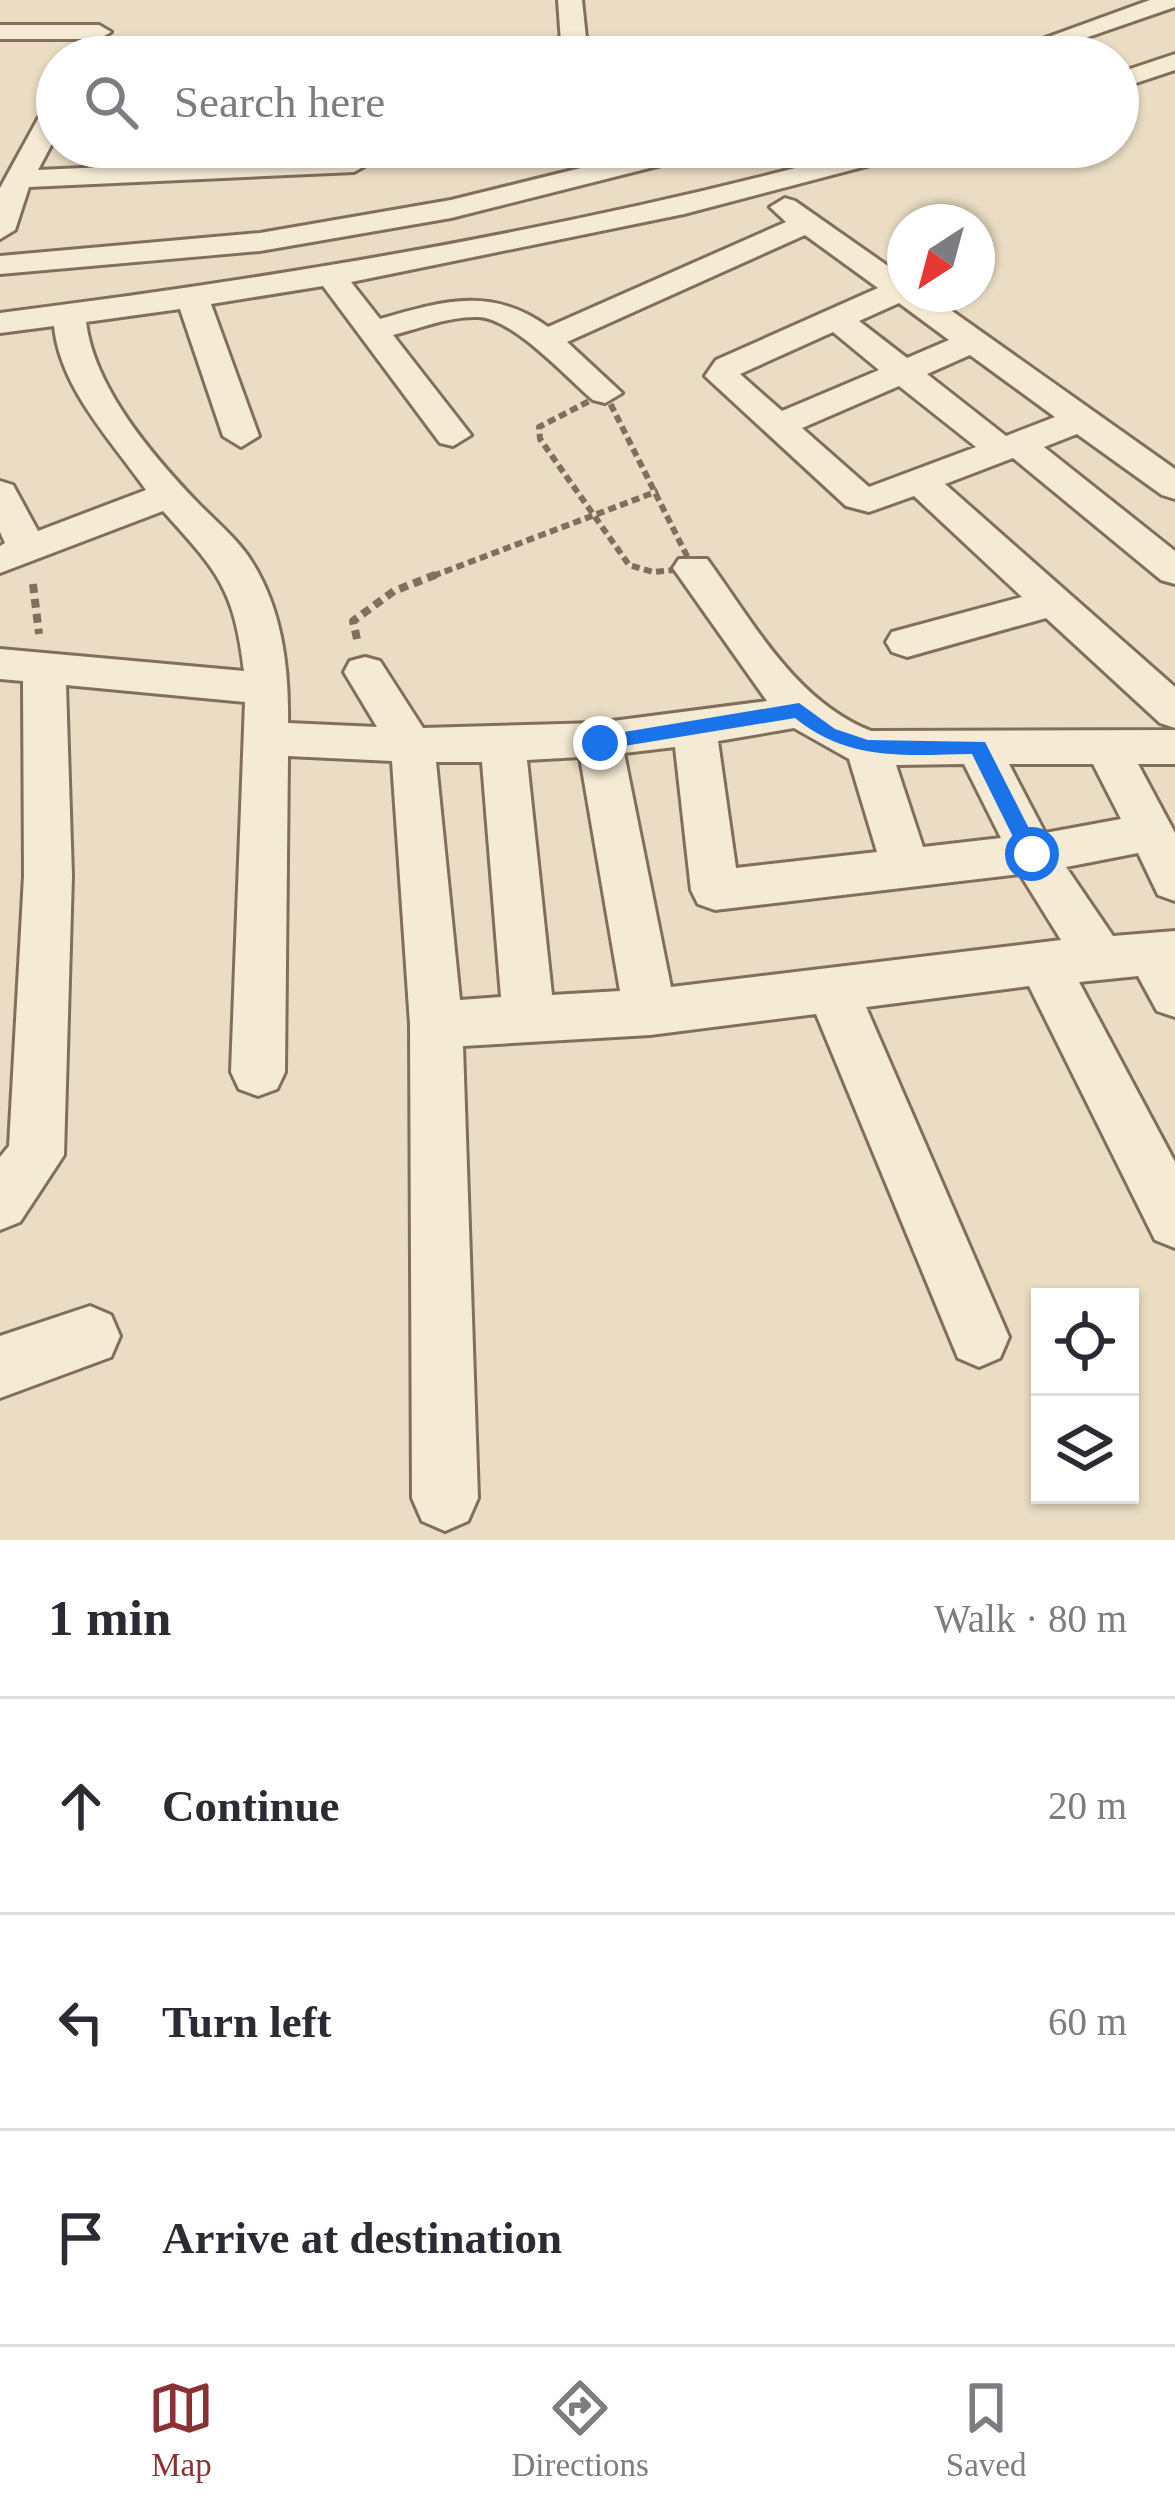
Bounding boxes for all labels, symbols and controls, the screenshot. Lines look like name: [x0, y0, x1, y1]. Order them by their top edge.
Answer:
search box: [36, 36, 1139, 168]
icon: search: [78, 69, 144, 135]
text: Search here: [174, 77, 385, 127]
north arrow: [887, 204, 995, 312]
route end: [573, 716, 627, 770]
route start: [1005, 827, 1059, 881]
map controls: [1031, 1288, 1139, 1504]
button: locate: [1031, 1288, 1139, 1396]
button: layers: [1031, 1396, 1139, 1504]
text: 1 min: [48, 1590, 171, 1646]
text: Walk · 80 m: [934, 1597, 1127, 1640]
icon: ahead: [48, 1773, 114, 1839]
text: Continue: [162, 1781, 340, 1831]
text: 20 m: [1048, 1784, 1127, 1827]
icon: left: [48, 1989, 114, 2055]
text: Turn left: [162, 1997, 332, 2047]
text: 60 m: [1048, 2000, 1127, 2043]
icon: arrive: [48, 2205, 114, 2271]
text: Arrive at destination: [162, 2213, 562, 2263]
tab: Map: [148, 2375, 214, 2484]
tab: Directions: [511, 2375, 649, 2484]
tab: Saved: [946, 2375, 1027, 2484]

